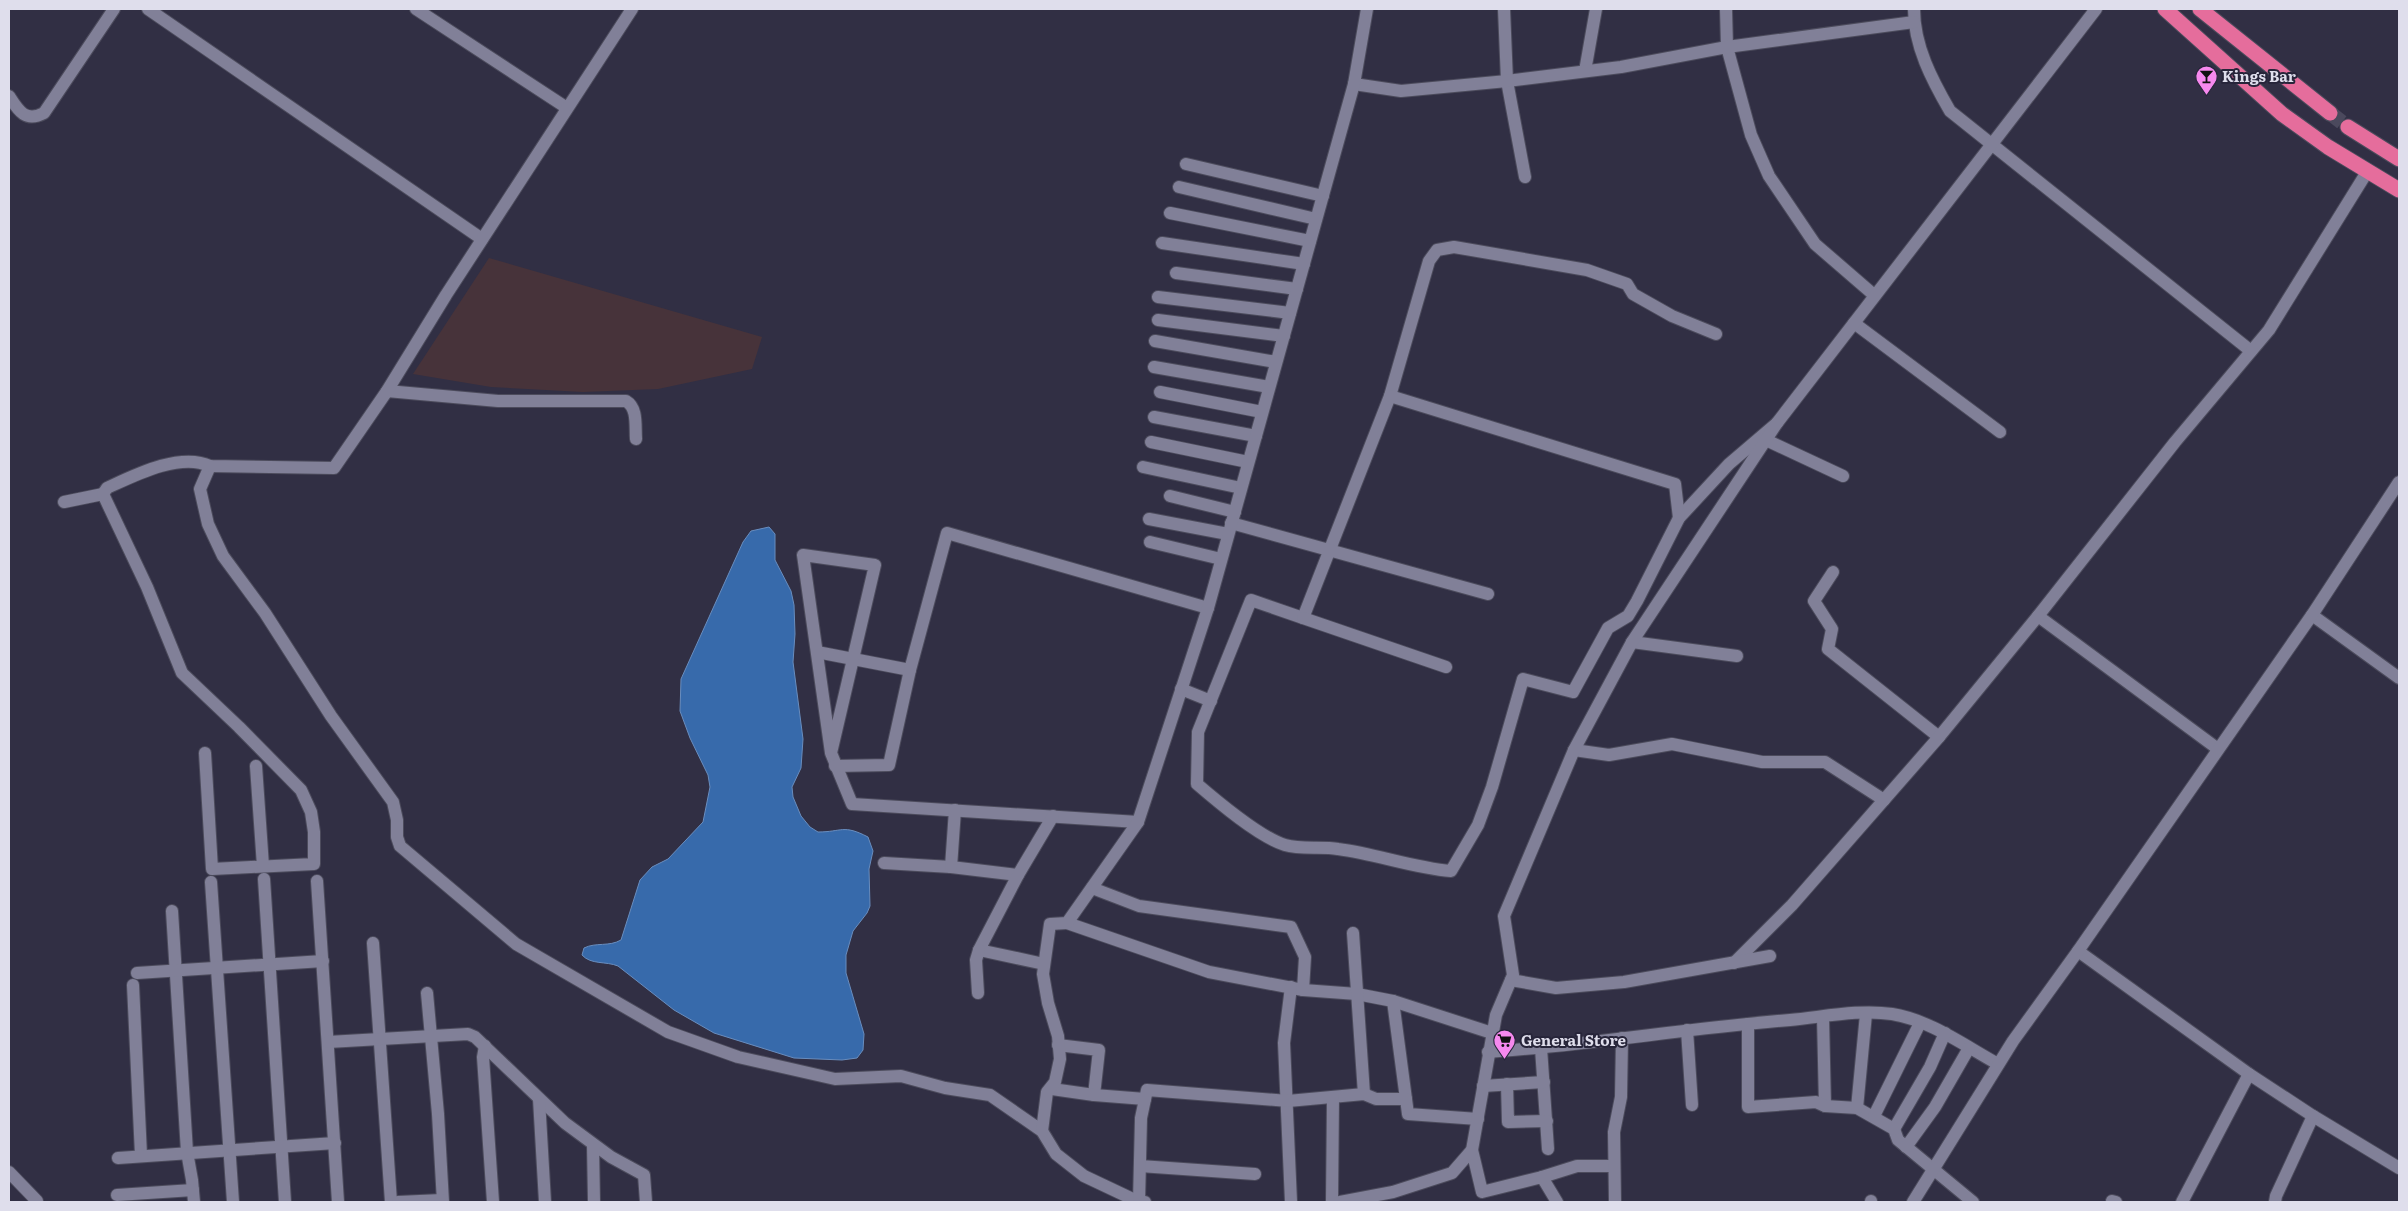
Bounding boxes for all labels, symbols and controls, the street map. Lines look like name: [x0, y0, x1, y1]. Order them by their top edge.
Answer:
place label: Kings Bar: [2222, 64, 2296, 87]
bar icon: Kings Bar: [2194, 65, 2218, 96]
place label: General Store: [1521, 1028, 1626, 1051]
supermarket icon: General Store: [1493, 1029, 1517, 1060]

